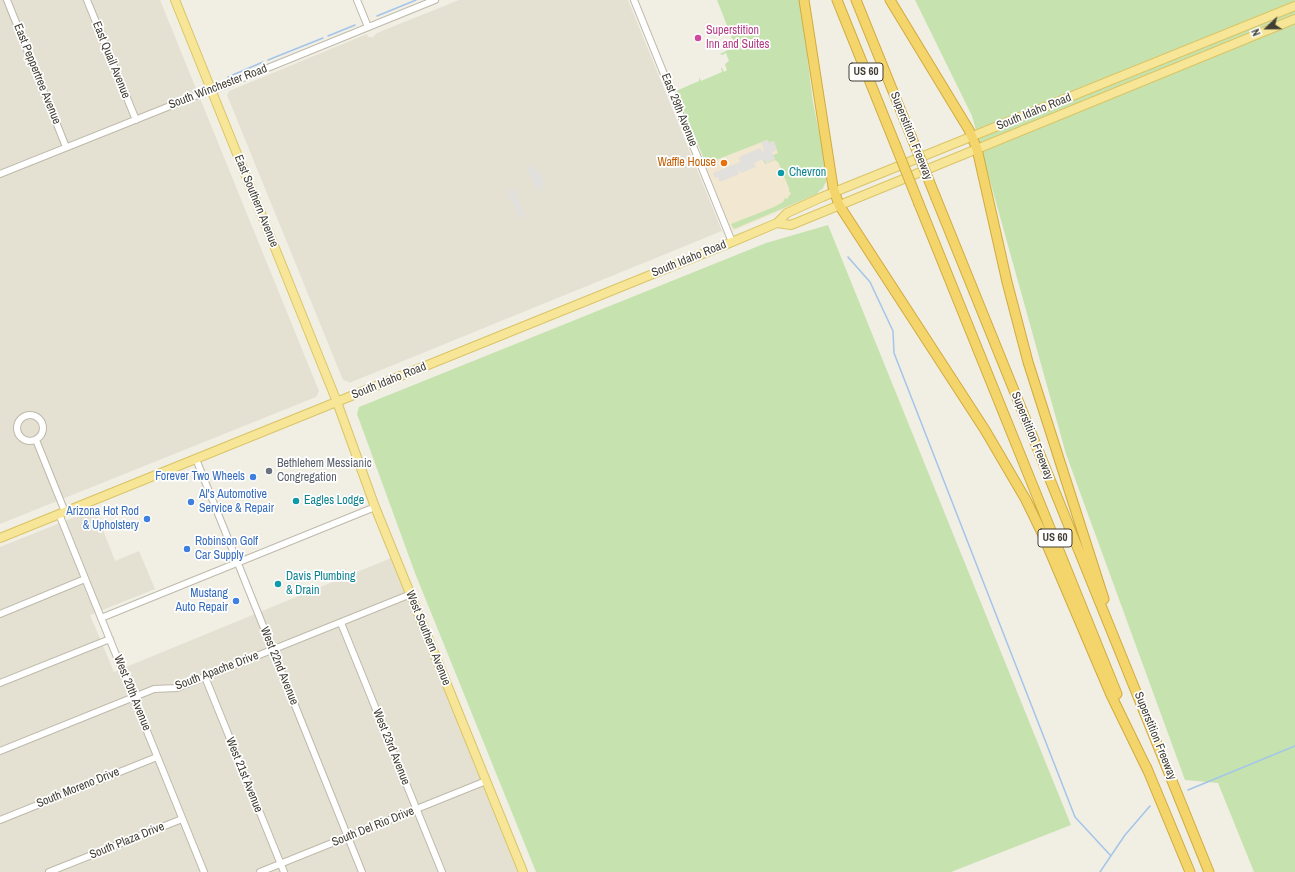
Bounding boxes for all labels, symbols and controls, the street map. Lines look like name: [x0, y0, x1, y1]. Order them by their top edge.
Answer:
north arrow: [1247, 8, 1287, 48]
street label: East Quail Avenue: [89, 19, 133, 101]
street label: East Peppertree Avenue: [10, 22, 64, 126]
place label: Superstition Inn and Suites: [706, 24, 769, 52]
text: N: [1248, 27, 1264, 38]
marker: Superstition Inn and Suites: [693, 33, 703, 43]
street label: South Winchester Road: [167, 62, 269, 112]
road number: US 60: [849, 63, 883, 81]
street label: East 29th Avenue: [658, 71, 700, 149]
street label: Superstition Freeway: [887, 90, 935, 182]
street label: South Idaho Road: [995, 90, 1073, 134]
street label: East Southern Avenue: [231, 153, 281, 249]
place label: Waffle House: [657, 156, 716, 170]
marker: Waffle House: [719, 158, 729, 168]
place label: Chevron: [789, 166, 826, 180]
marker: Chevron: [776, 168, 786, 178]
street label: South Idaho Road: [650, 237, 728, 281]
street label: South Idaho Road: [350, 359, 428, 403]
street label: Superstition Freeway: [1008, 390, 1056, 482]
place label: Bethlehem Messianic Congregation: [277, 457, 372, 485]
marker: Bethlehem Messianic Congregation: [264, 466, 274, 476]
place label: Forever Two Wheels: [155, 470, 245, 484]
marker: Forever Two Wheels: [248, 472, 258, 482]
place label: Al's Automotive Service & Repair: [199, 488, 274, 516]
place label: Eagles Lodge: [304, 494, 364, 508]
marker: Eagles Lodge: [291, 496, 301, 506]
marker: Al's Automotive Service & Repair: [186, 497, 196, 507]
place label: Arizona Hot Rod & Upholstery: [66, 505, 139, 533]
marker: Arizona Hot Rod & Upholstery: [142, 514, 152, 524]
road number: US 60: [1038, 529, 1072, 547]
place label: Robinson Golf Car Supply: [195, 535, 258, 563]
marker: Robinson Golf Car Supply: [182, 544, 192, 554]
place label: Davis Plumbing & Drain: [286, 570, 355, 598]
marker: Davis Plumbing & Drain: [273, 579, 283, 589]
place label: Mustang Auto Repair: [175, 587, 228, 615]
street label: West Southern Avenue: [402, 589, 454, 687]
marker: Mustang Auto Repair: [231, 596, 241, 606]
street label: West 22nd Avenue: [257, 625, 301, 707]
street label: South Apache Drive: [173, 648, 261, 694]
street label: West 20th Avenue: [110, 653, 154, 733]
street label: Superstition Freeway: [1131, 690, 1179, 782]
street label: West 23rd Avenue: [369, 707, 413, 787]
street label: West 21st Avenue: [222, 735, 266, 815]
street label: South Moreno Drive: [34, 765, 122, 811]
street label: South Del Rio Drive: [330, 804, 416, 850]
street label: South Plaza Drive: [88, 819, 166, 863]

